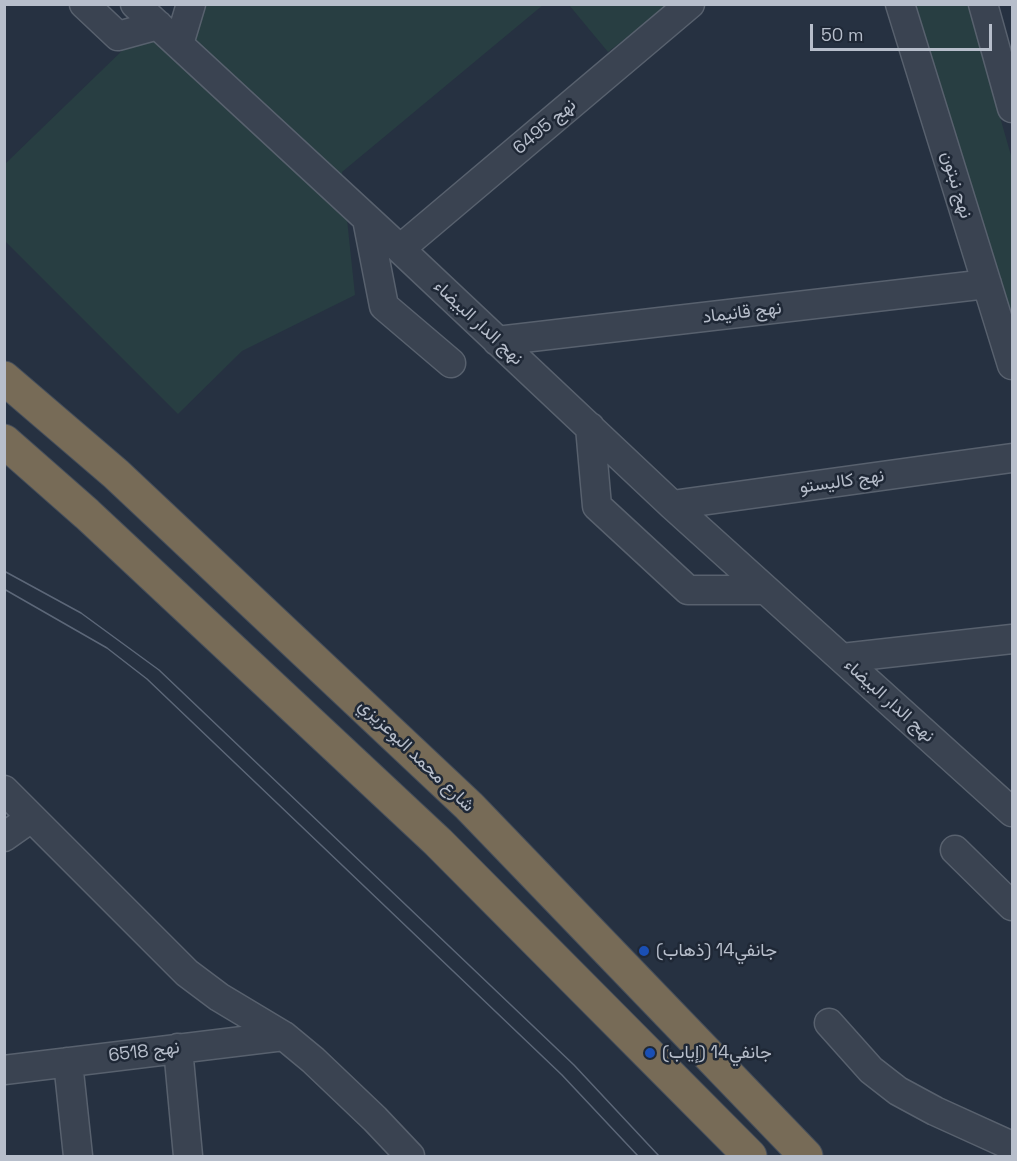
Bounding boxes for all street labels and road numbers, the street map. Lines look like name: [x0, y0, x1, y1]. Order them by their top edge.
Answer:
street label: نهج 6495: [509, 95, 581, 159]
street label: نهج نبتون: [936, 149, 976, 221]
street label: نهج الدار البيضاء: [429, 276, 527, 370]
street label: نهج قانيماد: [701, 297, 783, 329]
street label: نهج كاليستو: [798, 465, 886, 499]
street label: نهج الدار البيضاء: [839, 655, 939, 747]
street label: شارع محمد البوعزيزي: [353, 695, 479, 817]
street label: نهج 6518: [107, 1037, 181, 1067]

